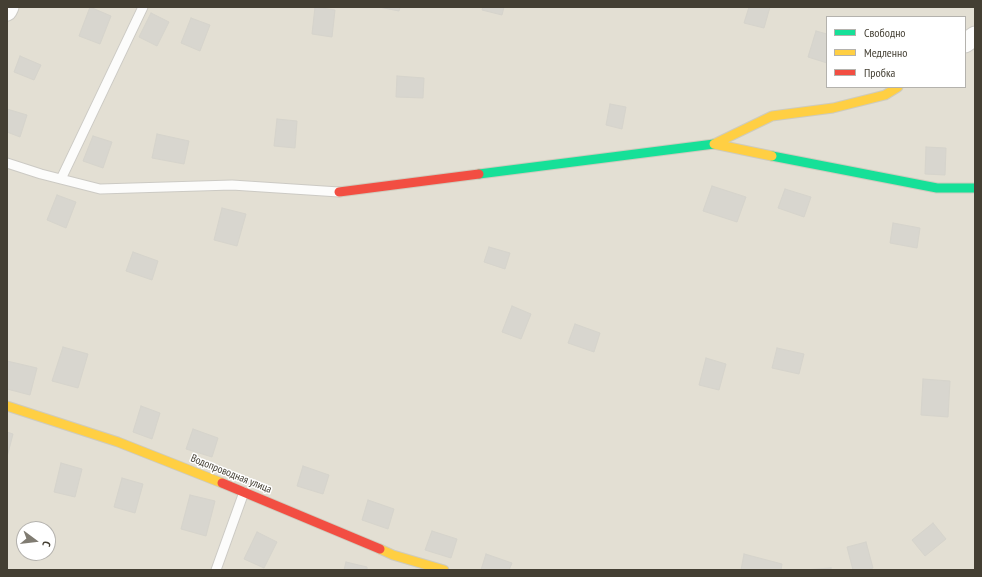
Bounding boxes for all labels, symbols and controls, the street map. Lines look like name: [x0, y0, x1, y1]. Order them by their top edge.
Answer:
legend: [826, 16, 966, 88]
text: Свободно: [864, 25, 906, 40]
text: Медленно: [864, 45, 907, 60]
text: Пробка: [864, 65, 895, 80]
street label: Водопроводная улица: [189, 452, 273, 496]
north arrow: [16, 521, 56, 561]
text: С: [39, 540, 54, 548]

